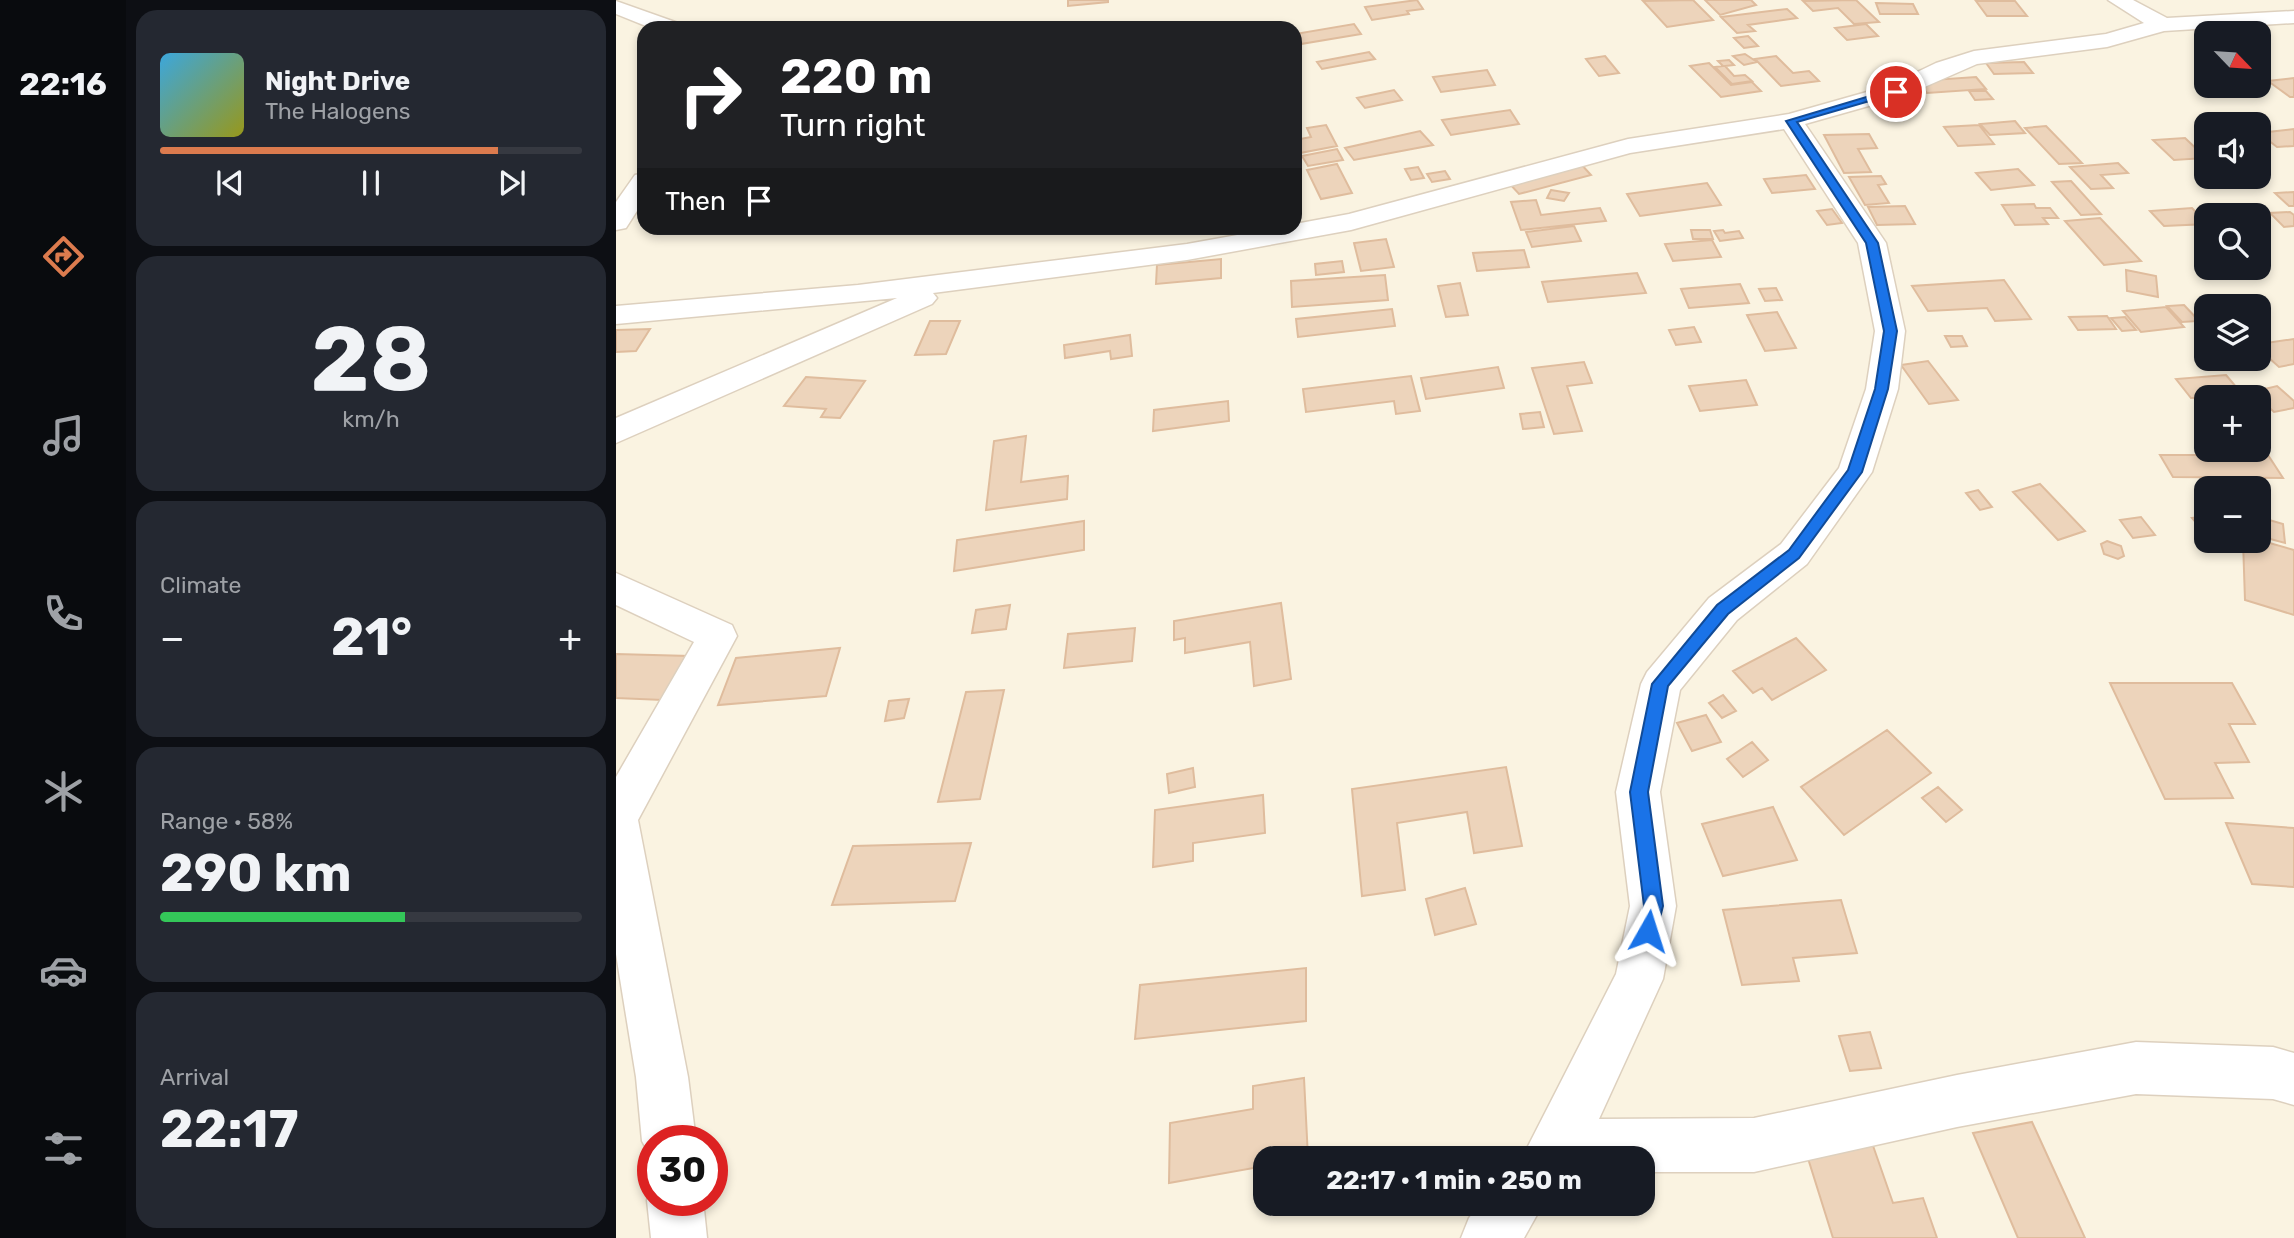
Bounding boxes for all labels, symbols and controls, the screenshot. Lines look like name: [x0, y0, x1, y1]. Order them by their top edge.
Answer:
north arrow: [2194, 21, 2272, 98]
map controls: [2194, 21, 2271, 553]
text: 220 m: [780, 47, 932, 105]
icon: right: [665, 49, 756, 140]
pin: [1866, 62, 1926, 122]
text: 22:16: [19, 65, 107, 103]
text: Night Drive: [265, 66, 410, 97]
icon: arrive: [1877, 73, 1915, 111]
text: The Halogens: [265, 97, 411, 125]
text: Turn right: [780, 106, 925, 144]
button: sound: [2194, 112, 2271, 189]
icon: previous: [211, 164, 249, 202]
icon: pause: [352, 164, 390, 202]
icon: next: [493, 164, 531, 202]
icon: arrive: [740, 182, 778, 220]
text: Then: [665, 186, 726, 217]
button: search: [2194, 203, 2271, 280]
icon: directions: [39, 232, 88, 281]
button: layers: [2194, 294, 2271, 371]
text: 28: [311, 305, 431, 413]
button: +: [2194, 385, 2271, 462]
text: km/h: [342, 405, 400, 433]
icon: music: [39, 411, 88, 460]
button: −: [2194, 476, 2271, 553]
text: Climate: [160, 571, 241, 599]
icon: phone: [39, 589, 88, 638]
text: 21°: [331, 606, 412, 668]
text: −: [160, 615, 185, 661]
text: +: [558, 615, 582, 661]
icon: climate: [39, 767, 88, 816]
text: Range · 58%: [160, 807, 293, 835]
text: 290 km: [160, 842, 352, 904]
position arrow: [1611, 894, 1685, 968]
icon: car: [39, 946, 88, 995]
text: Arrival: [160, 1063, 229, 1091]
text: 22:17: [160, 1098, 298, 1160]
icon: filters: [39, 1124, 88, 1173]
speed limit sign: 30: [637, 1125, 728, 1216]
text: 22:17 · 1 min · 250 m: [1326, 1165, 1582, 1196]

